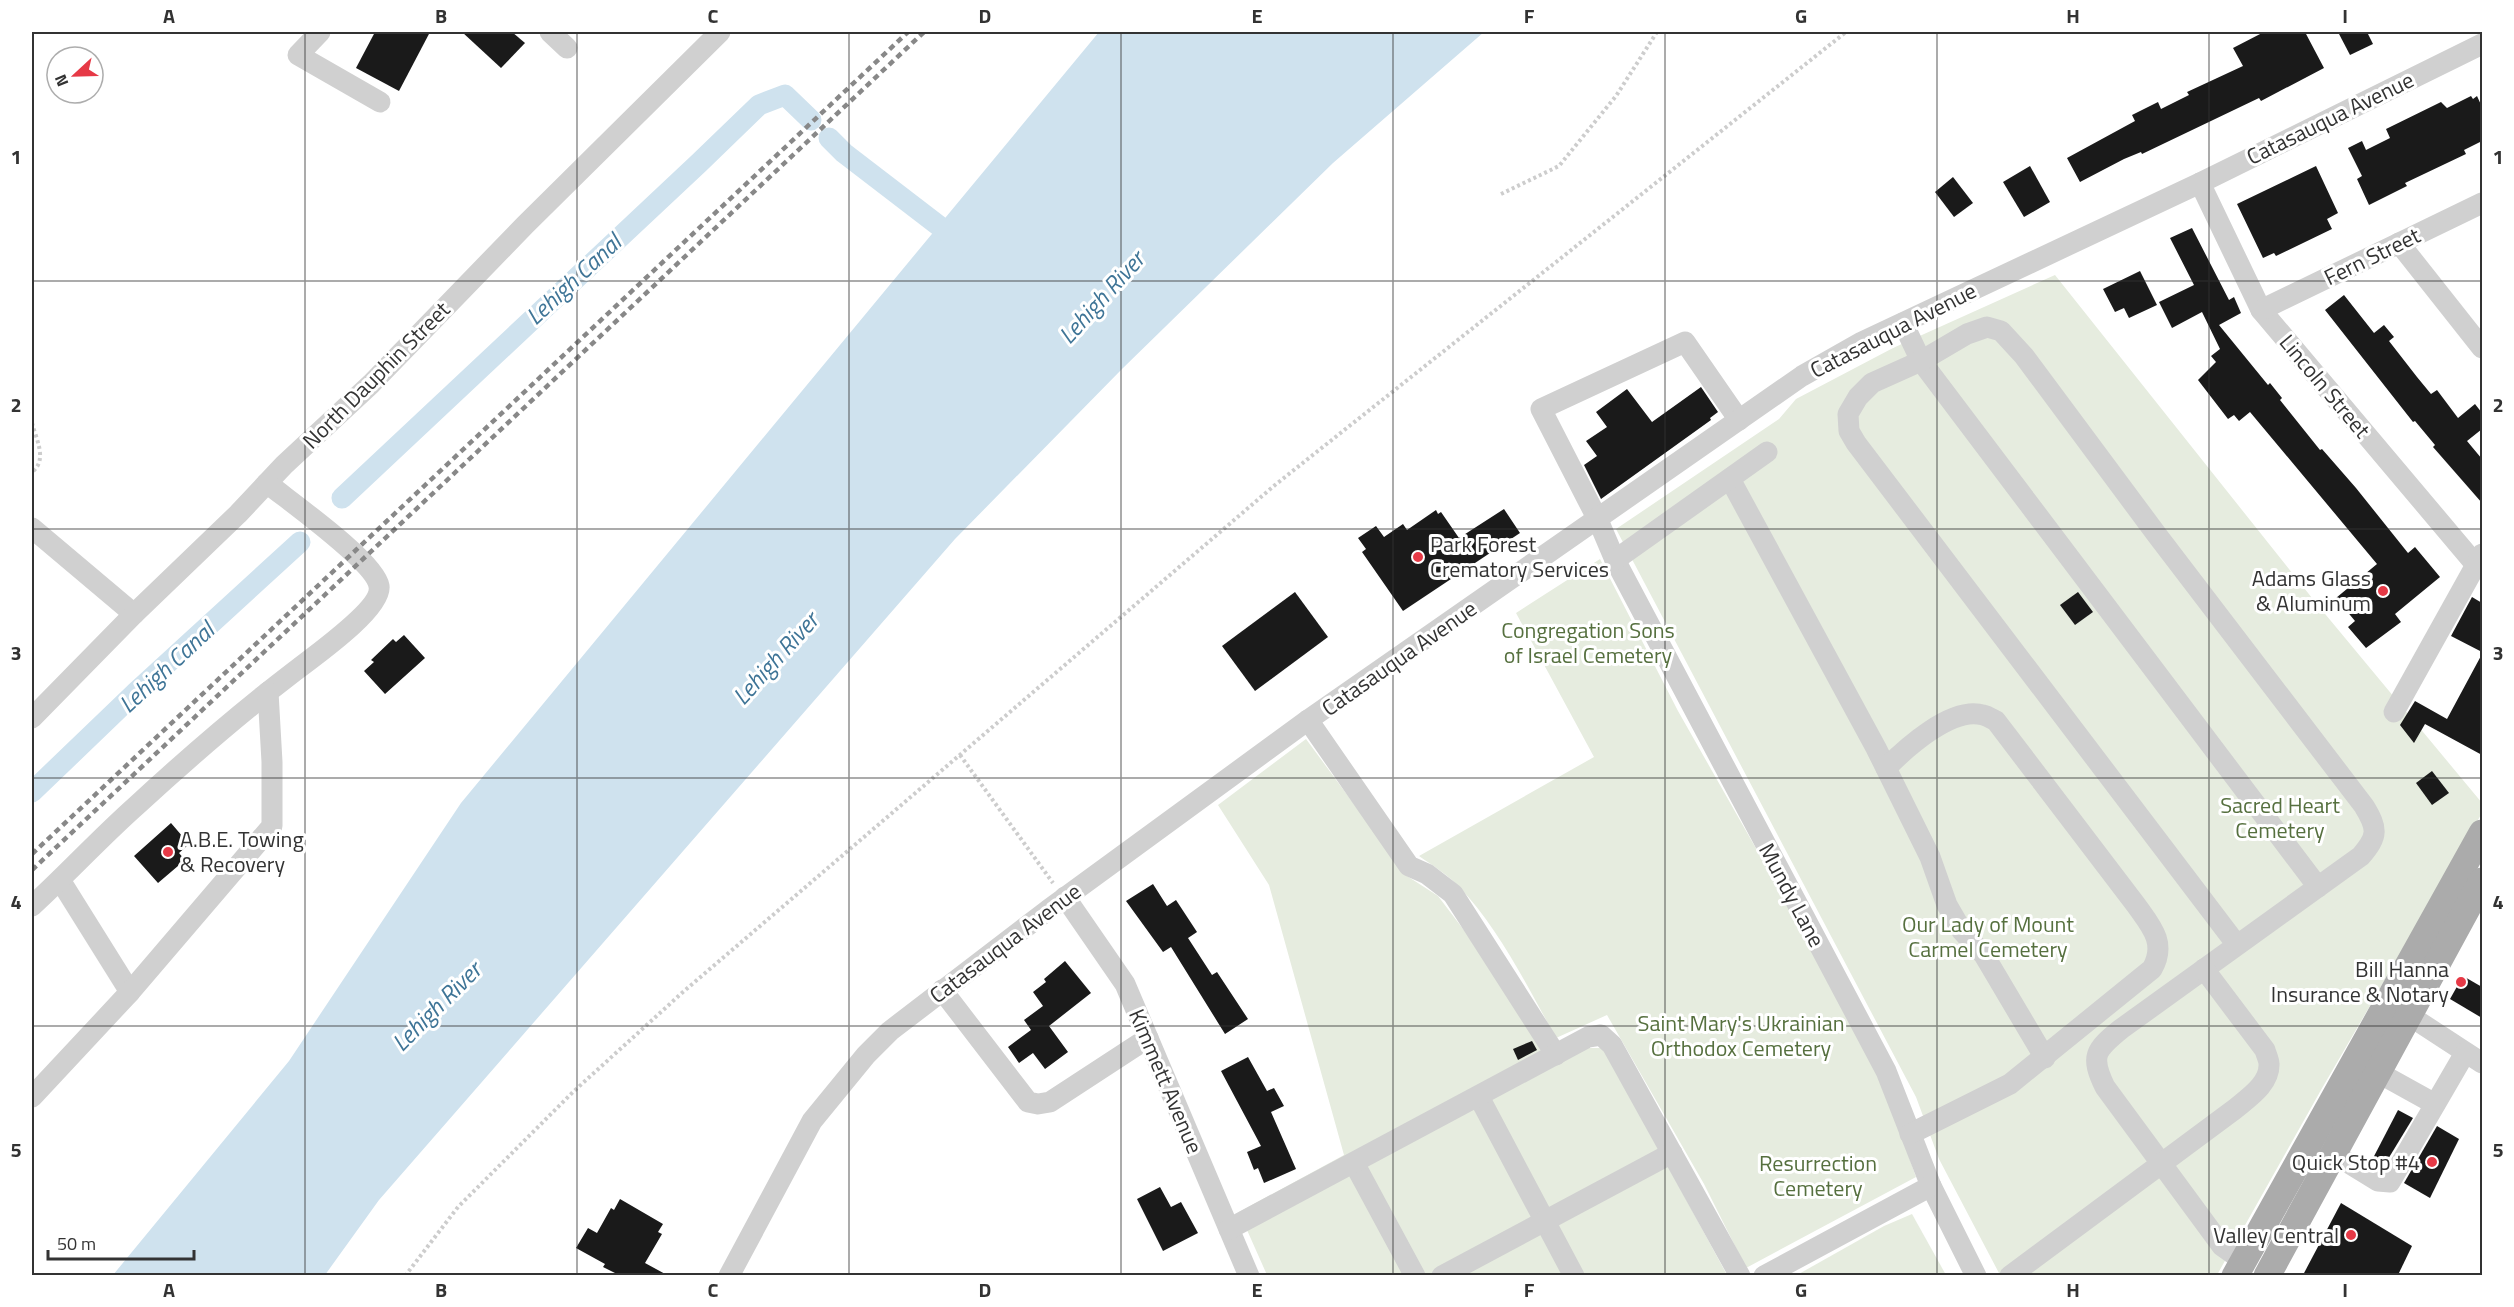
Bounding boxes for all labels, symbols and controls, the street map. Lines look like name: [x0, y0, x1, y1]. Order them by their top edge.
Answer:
text: A: [163, 0, 175, 31]
text: B: [435, 0, 447, 31]
text: C: [708, 0, 719, 31]
text: D: [979, 0, 991, 31]
text: E: [1251, 0, 1263, 31]
text: F: [1524, 0, 1535, 31]
text: G: [1795, 0, 1807, 31]
text: H: [2066, 0, 2080, 31]
text: I: [2342, 0, 2348, 31]
north arrow: [45, 45, 105, 105]
street label: Catasauqua Avenue: [2240, 63, 2420, 173]
text: N: [48, 71, 74, 90]
text: 1: [10, 141, 22, 172]
text: 1: [2492, 141, 2504, 172]
street label: Fern Street: [2318, 218, 2426, 294]
water label: Lehigh Canal: [517, 223, 631, 333]
water label: Lehigh River: [1049, 240, 1155, 352]
street label: Catasauqua Avenue: [1804, 273, 1982, 387]
street label: North Dauphin Street: [294, 293, 458, 457]
street label: Lincoln Street: [2271, 327, 2379, 446]
text: 2: [10, 389, 22, 420]
text: 2: [2492, 389, 2504, 420]
place label: Park Forest Crematory Services: [1430, 527, 1609, 586]
marker: Park Forest Crematory Services: [1411, 550, 1425, 564]
place label: Adams Glass & Aluminum: [2252, 561, 2371, 620]
marker: Adams Glass & Aluminum: [2376, 584, 2390, 598]
street label: Catasauqua Avenue: [1314, 592, 1484, 724]
water label: Lehigh River: [723, 601, 829, 713]
water label: Lehigh Canal: [110, 611, 224, 721]
park label: Congregation Sons of Israel Cemetery: [1501, 613, 1675, 672]
text: 3: [10, 637, 22, 668]
text: 3: [2492, 637, 2504, 668]
park label: Sacred Heart Cemetery: [2220, 788, 2340, 847]
place label: A.B.E. Towing & Recovery: [180, 822, 304, 881]
street label: Mundy Lane: [1750, 837, 1834, 953]
marker: A.B.E. Towing & Recovery: [161, 845, 175, 859]
street label: Catasauqua Avenue: [922, 874, 1088, 1012]
text: 4: [10, 886, 22, 917]
text: 4: [2492, 886, 2504, 917]
park label: Our Lady of Mount Carmel Cemetery: [1902, 907, 2074, 966]
water label: Lehigh River: [383, 950, 492, 1059]
place label: Bill Hanna Insurance & Notary: [2271, 952, 2449, 1011]
marker: Bill Hanna Insurance & Notary: [2454, 975, 2468, 989]
street label: Kimmett Avenue: [1120, 1003, 1212, 1159]
park label: Saint Mary's Ukrainian Orthodox Cemetery: [1638, 1006, 1844, 1065]
text: 5: [10, 1134, 22, 1165]
text: 5: [2492, 1134, 2504, 1165]
place label: Quick Stop #4: [2292, 1145, 2420, 1179]
park label: Resurrection Cemetery: [1759, 1146, 1877, 1205]
marker: Quick Stop #4: [2425, 1155, 2439, 1169]
place label: Valley Central: [2213, 1218, 2339, 1252]
scale bar: [48, 1223, 194, 1261]
marker: Valley Central: [2344, 1228, 2358, 1242]
text: 50 m: [57, 1230, 96, 1257]
text: A: [163, 1274, 175, 1305]
text: B: [435, 1274, 447, 1305]
text: C: [708, 1274, 719, 1305]
text: D: [979, 1274, 991, 1305]
text: E: [1251, 1274, 1263, 1305]
text: F: [1524, 1274, 1535, 1305]
text: G: [1795, 1274, 1807, 1305]
text: H: [2066, 1274, 2080, 1305]
text: I: [2342, 1274, 2348, 1305]

